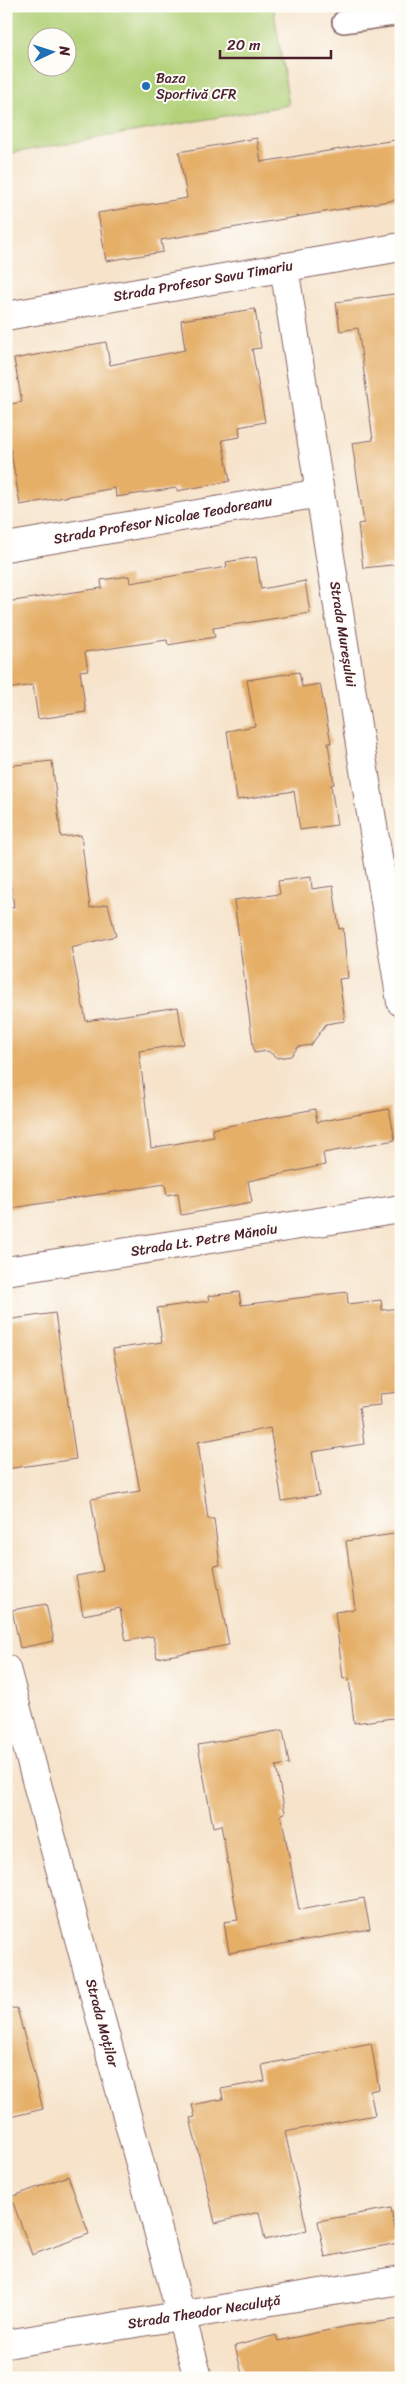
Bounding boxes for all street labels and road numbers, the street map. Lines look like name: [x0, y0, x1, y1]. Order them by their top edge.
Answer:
street label: Strada Profesor Savu Timariu: [111, 253, 295, 309]
street label: Strada Profesor Nicolae Teodoreanu: [52, 488, 275, 552]
street label: Strada Mureșului: [322, 579, 364, 690]
street label: Strada Lt. Petre Mănoiu: [129, 1216, 280, 1264]
street label: Strada Moților: [78, 1976, 126, 2071]
street label: Strada Theodor Neculuță: [126, 2287, 283, 2336]

